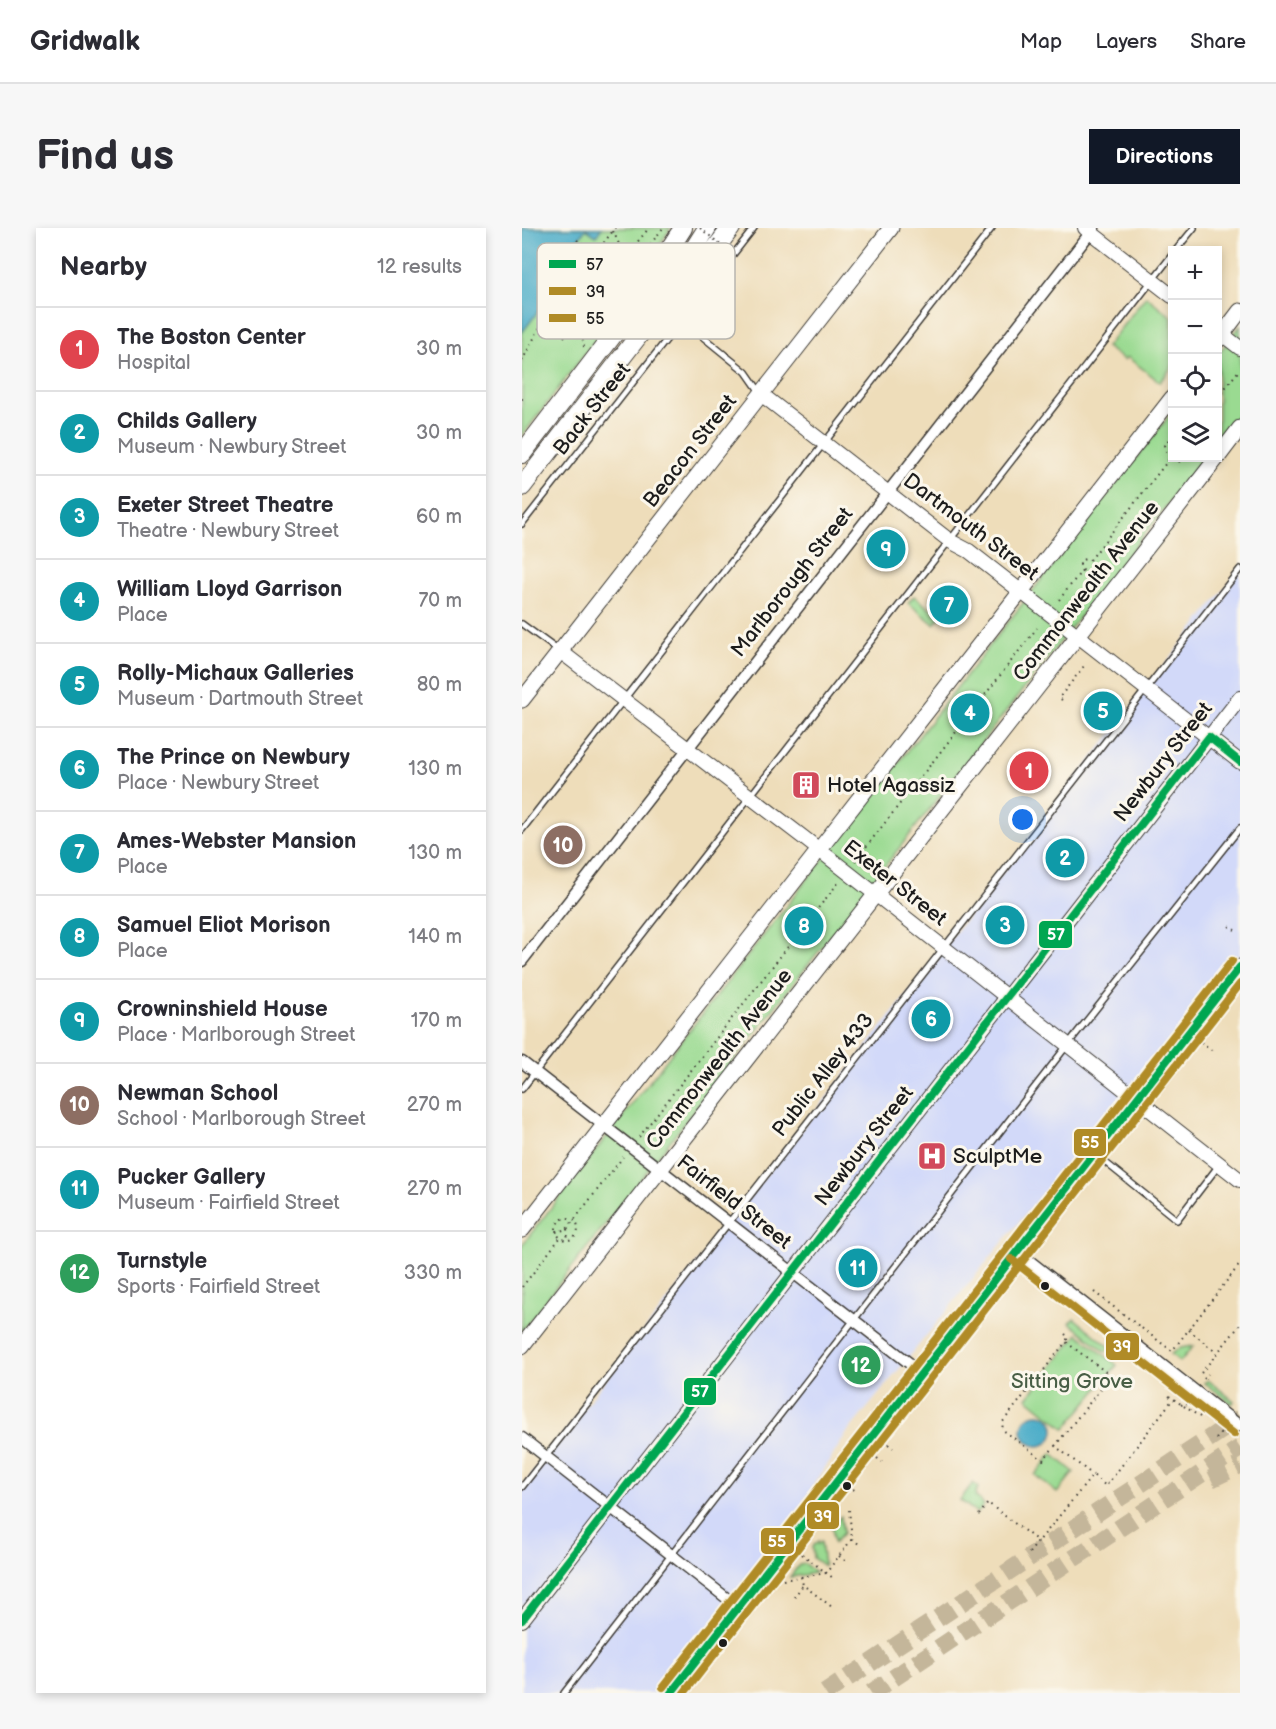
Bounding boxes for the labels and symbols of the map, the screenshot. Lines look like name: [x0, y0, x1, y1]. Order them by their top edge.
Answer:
legend: [537, 243, 735, 339]
text: 57: [586, 256, 603, 275]
text: 39: [586, 283, 605, 302]
text: 55: [586, 310, 604, 329]
street label: Back Street: [548, 357, 636, 460]
street label: Beacon Street: [638, 389, 742, 513]
street label: Dartmouth Street: [898, 468, 1044, 586]
street label: Commonwealth Avenue: [1008, 496, 1164, 686]
street label: Marlborough Street: [726, 502, 859, 662]
pin: 9: [866, 526, 906, 572]
pin: 7: [930, 582, 968, 628]
pin: 5: [1084, 688, 1122, 734]
pin: 4: [950, 690, 990, 736]
street label: Newbury Street: [1108, 697, 1218, 827]
pin: 1: [1010, 748, 1048, 794]
building icon: Hotel Agassiz: [790, 769, 822, 801]
place label: Hotel Agassiz: [827, 773, 956, 798]
your location: [1008, 805, 1037, 834]
pin: 10: [544, 822, 582, 868]
street label: Exeter Street: [838, 835, 952, 931]
pin: 2: [1046, 836, 1084, 880]
pin: 3: [986, 902, 1024, 948]
pin: 8: [784, 904, 824, 948]
line badge: 57: [1038, 920, 1073, 949]
text: 57: [1047, 926, 1065, 945]
street label: Commonwealth Avenue: [641, 964, 797, 1154]
pin: 6: [912, 996, 950, 1042]
street label: Public Alley 433: [767, 1008, 879, 1142]
street label: Newbury Street: [809, 1081, 919, 1211]
line badge: 55: [1073, 1128, 1107, 1157]
text: 55: [1081, 1134, 1099, 1153]
hospital icon: SculptMe: [916, 1140, 948, 1172]
place label: SculptMe: [953, 1144, 1042, 1169]
street label: Fairfield Street: [672, 1150, 797, 1255]
pin: 11: [838, 1246, 878, 1290]
unlabelled marker: [1039, 1280, 1051, 1292]
line badge: 39: [1105, 1332, 1140, 1361]
text: 39: [1113, 1338, 1131, 1357]
pin: 12: [842, 1342, 880, 1388]
park label: Sitting Grove: [1011, 1369, 1133, 1394]
line badge: 57: [683, 1377, 717, 1406]
text: 57: [691, 1383, 709, 1402]
unlabelled marker: [841, 1480, 853, 1492]
line badge: 39: [806, 1501, 840, 1530]
text: 39: [814, 1508, 832, 1527]
line badge: 55: [760, 1527, 795, 1555]
text: 55: [768, 1533, 786, 1552]
unlabelled marker: [717, 1637, 729, 1649]

